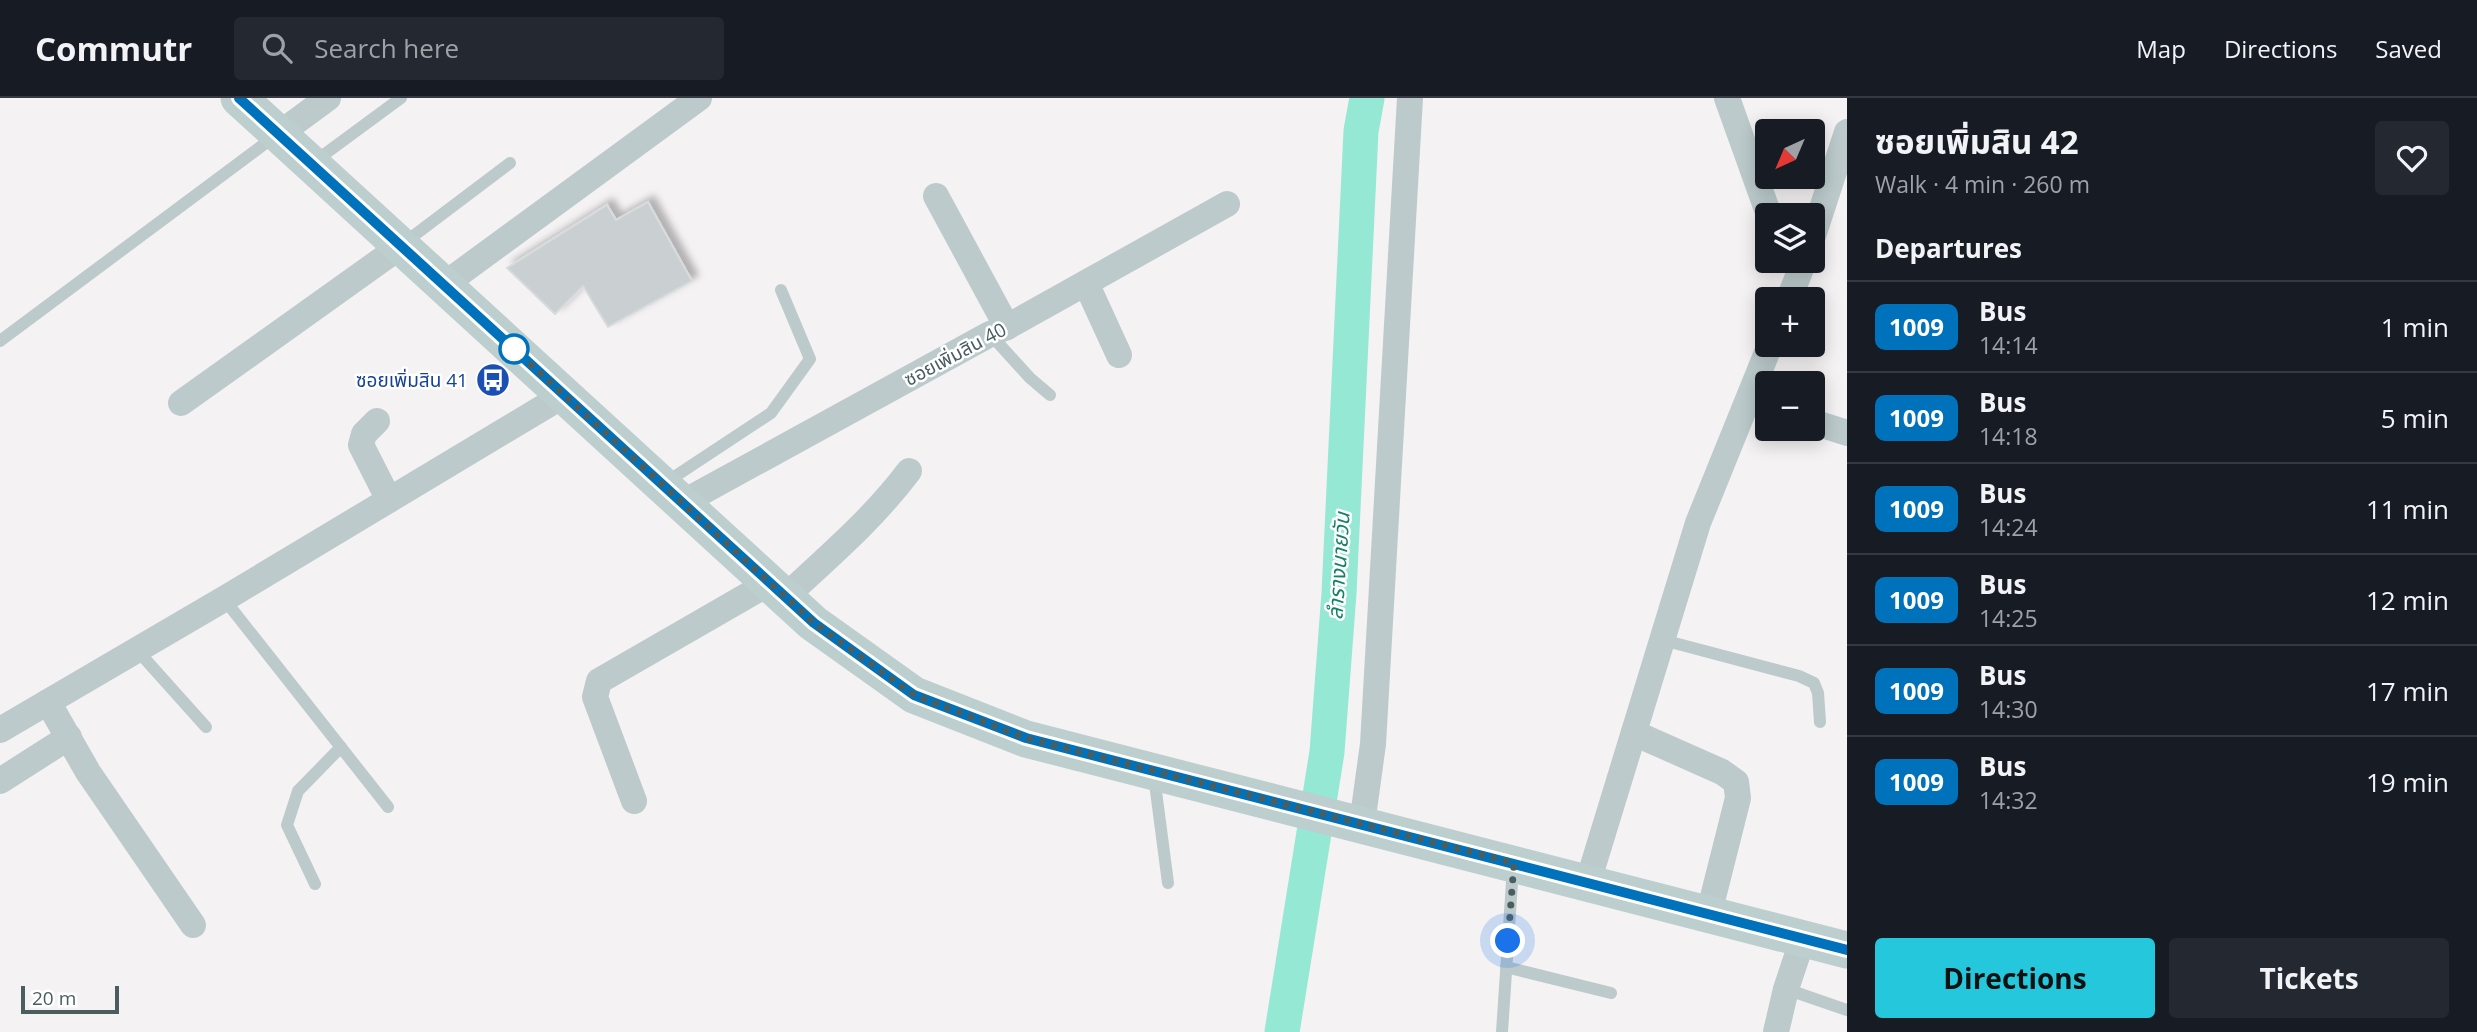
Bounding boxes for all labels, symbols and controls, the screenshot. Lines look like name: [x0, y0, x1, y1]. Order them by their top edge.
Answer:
search box: [234, 17, 724, 80]
text: Commutr: [35, 26, 192, 71]
icon: search: [258, 29, 296, 67]
text: Search here: [314, 30, 459, 66]
text: Map: [2136, 32, 2186, 65]
text: Directions: [2224, 32, 2337, 65]
text: Saved: [2375, 32, 2442, 65]
north arrow: [1755, 119, 1825, 189]
map controls: [1755, 119, 1825, 441]
text: ซอยเพิ่มสิน 42: [1875, 119, 2079, 164]
button: heart: [2375, 121, 2449, 195]
text: Walk · 4 min · 260 m: [1875, 168, 2090, 200]
button: layers: [1755, 203, 1825, 273]
text: Departures: [1875, 230, 2022, 266]
button: +: [1755, 287, 1825, 357]
text: Bus: [1979, 293, 2026, 329]
text: 1 min: [2381, 309, 2449, 345]
text: 1009: [1889, 310, 1944, 343]
street label: ซอยเพิ่มสิน 40: [899, 316, 1011, 392]
text: 14:14: [1979, 329, 2038, 361]
unlabelled marker: [499, 334, 529, 364]
bus stop icon: ซอยเพิ่มสิน 41: [474, 361, 512, 399]
place label: ซอยเพิ่มสิน 41: [356, 367, 468, 393]
button: −: [1755, 371, 1825, 441]
text: Bus: [1979, 384, 2026, 420]
text: 5 min: [2381, 400, 2449, 436]
text: 1009: [1889, 401, 1944, 434]
text: 14:18: [1979, 420, 2038, 452]
text: Bus: [1979, 475, 2026, 511]
text: 11 min: [2366, 491, 2449, 527]
text: 1009: [1889, 492, 1944, 525]
water label: ลำรางนายวัน: [1320, 510, 1356, 621]
text: 14:24: [1979, 511, 2038, 543]
text: Bus: [1979, 566, 2026, 602]
text: 12 min: [2366, 582, 2449, 618]
text: 1009: [1889, 583, 1944, 616]
text: 14:25: [1979, 602, 2038, 634]
text: Bus: [1979, 657, 2026, 693]
text: 17 min: [2366, 673, 2449, 709]
text: 1009: [1889, 674, 1944, 707]
text: 14:30: [1979, 693, 2038, 725]
text: Bus: [1979, 748, 2026, 784]
text: 19 min: [2366, 764, 2449, 800]
text: 1009: [1889, 765, 1944, 798]
text: 14:32: [1979, 784, 2038, 816]
your location: [1490, 923, 1525, 958]
button: Directions: [1875, 938, 2155, 1018]
button: Tickets: [2169, 938, 2449, 1018]
scale bar: [21, 983, 119, 1015]
text: 20 m: [32, 985, 76, 1011]

